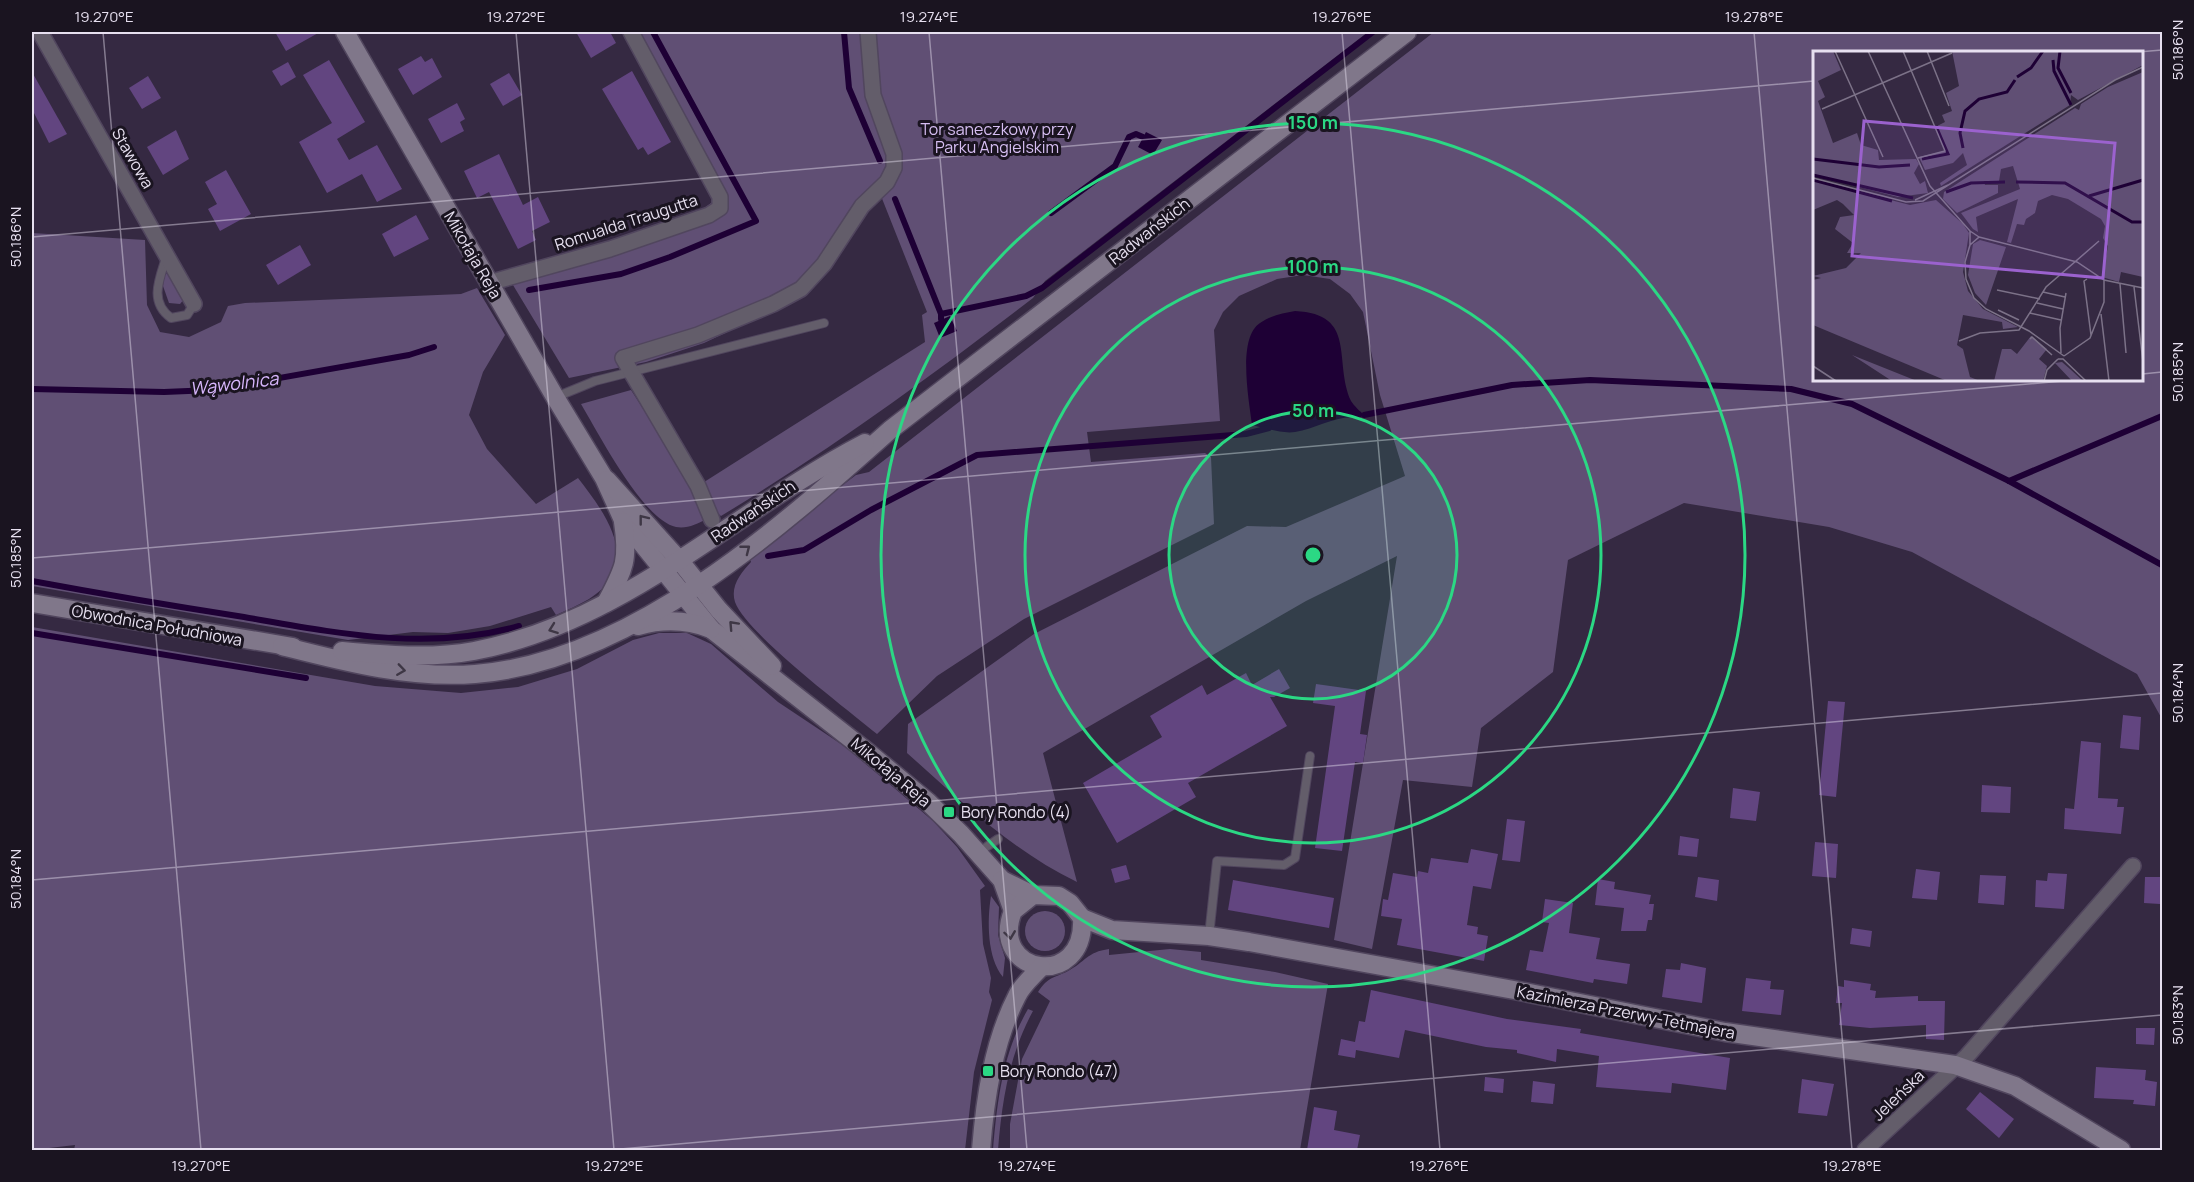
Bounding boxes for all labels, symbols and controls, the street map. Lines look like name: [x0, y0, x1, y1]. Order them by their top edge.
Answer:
text: 19.270°E: [74, 6, 134, 27]
text: 19.272°E: [487, 6, 545, 27]
text: 19.274°E: [900, 6, 958, 27]
text: 19.276°E: [1312, 6, 1372, 27]
text: 19.278°E: [1725, 6, 1783, 27]
text: 50.186°N: [2167, 20, 2188, 80]
inset map: [1813, 51, 2143, 381]
text: 150 m: [1288, 110, 1338, 134]
park label: Tor saneczkowy przy Parku Angielskim: [921, 118, 1074, 158]
street label: Stawowa: [107, 124, 159, 192]
street label: Romualda Traugutta: [552, 188, 700, 256]
street label: Radwańskich: [1104, 192, 1194, 270]
text: 50.186°N: [5, 207, 26, 267]
street label: Mikołaja Reja: [439, 207, 507, 303]
text: 100 m: [1287, 254, 1339, 278]
text: 50.185°N: [2167, 342, 2188, 402]
water label: Wąwolnica: [188, 366, 281, 400]
text: 50 m: [1292, 398, 1334, 422]
street label: Radwańskich: [707, 475, 799, 547]
one-way arrow: [639, 515, 650, 526]
text: 50.185°N: [5, 528, 26, 588]
centre of rings: [1303, 545, 1323, 565]
one-way arrow: [740, 546, 751, 557]
street label: Obwodnica Południowa: [70, 599, 244, 651]
one-way arrow: [548, 621, 559, 634]
one-way arrow: [729, 621, 740, 632]
text: 50.184°N: [2167, 663, 2188, 723]
one-way arrow: [396, 664, 406, 676]
street label: Mikołaja Reja: [847, 732, 935, 812]
place label: Bory Rondo (4): [961, 801, 1071, 823]
marker: Bory Rondo (4): [942, 805, 956, 819]
text: 50.184°N: [5, 849, 26, 909]
one-way arrow: [1004, 930, 1016, 939]
street label: Kazimierza Przerwy-Tetmajera: [1515, 980, 1737, 1044]
text: 50.183°N: [2167, 985, 2188, 1045]
place label: Bory Rondo (47): [1000, 1060, 1119, 1082]
marker: Bory Rondo (47): [981, 1064, 995, 1078]
street label: Jeleńska: [1867, 1065, 1929, 1125]
text: 19.270°E: [171, 1155, 231, 1176]
text: 19.272°E: [585, 1155, 643, 1176]
text: 19.274°E: [998, 1155, 1056, 1176]
text: 19.276°E: [1409, 1155, 1469, 1176]
text: 19.278°E: [1823, 1155, 1881, 1176]

